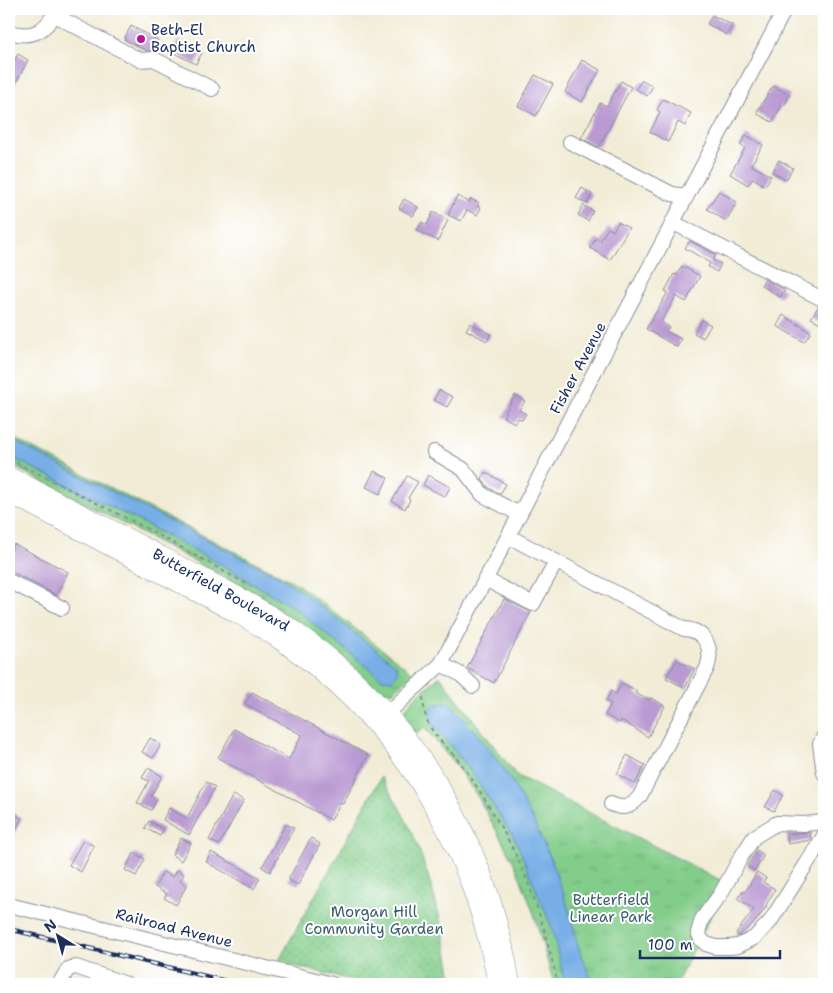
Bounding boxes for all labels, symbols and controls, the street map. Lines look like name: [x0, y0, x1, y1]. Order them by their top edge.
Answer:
place label: Beth-El Baptist Church: [151, 20, 256, 57]
marker: Beth-El Baptist Church: [135, 33, 147, 45]
street label: Fisher Avenue: [545, 318, 611, 418]
street label: Butterfield Boulevard: [149, 544, 294, 636]
park label: Butterfield Linear Park: [570, 890, 652, 927]
park label: Morgan Hill Community Garden: [304, 902, 444, 939]
street label: Railroad Avenue: [113, 904, 235, 952]
north arrow: [32, 910, 82, 960]
text: N: [40, 915, 60, 936]
scale bar: [640, 928, 780, 960]
text: 100 m: [648, 935, 693, 955]

